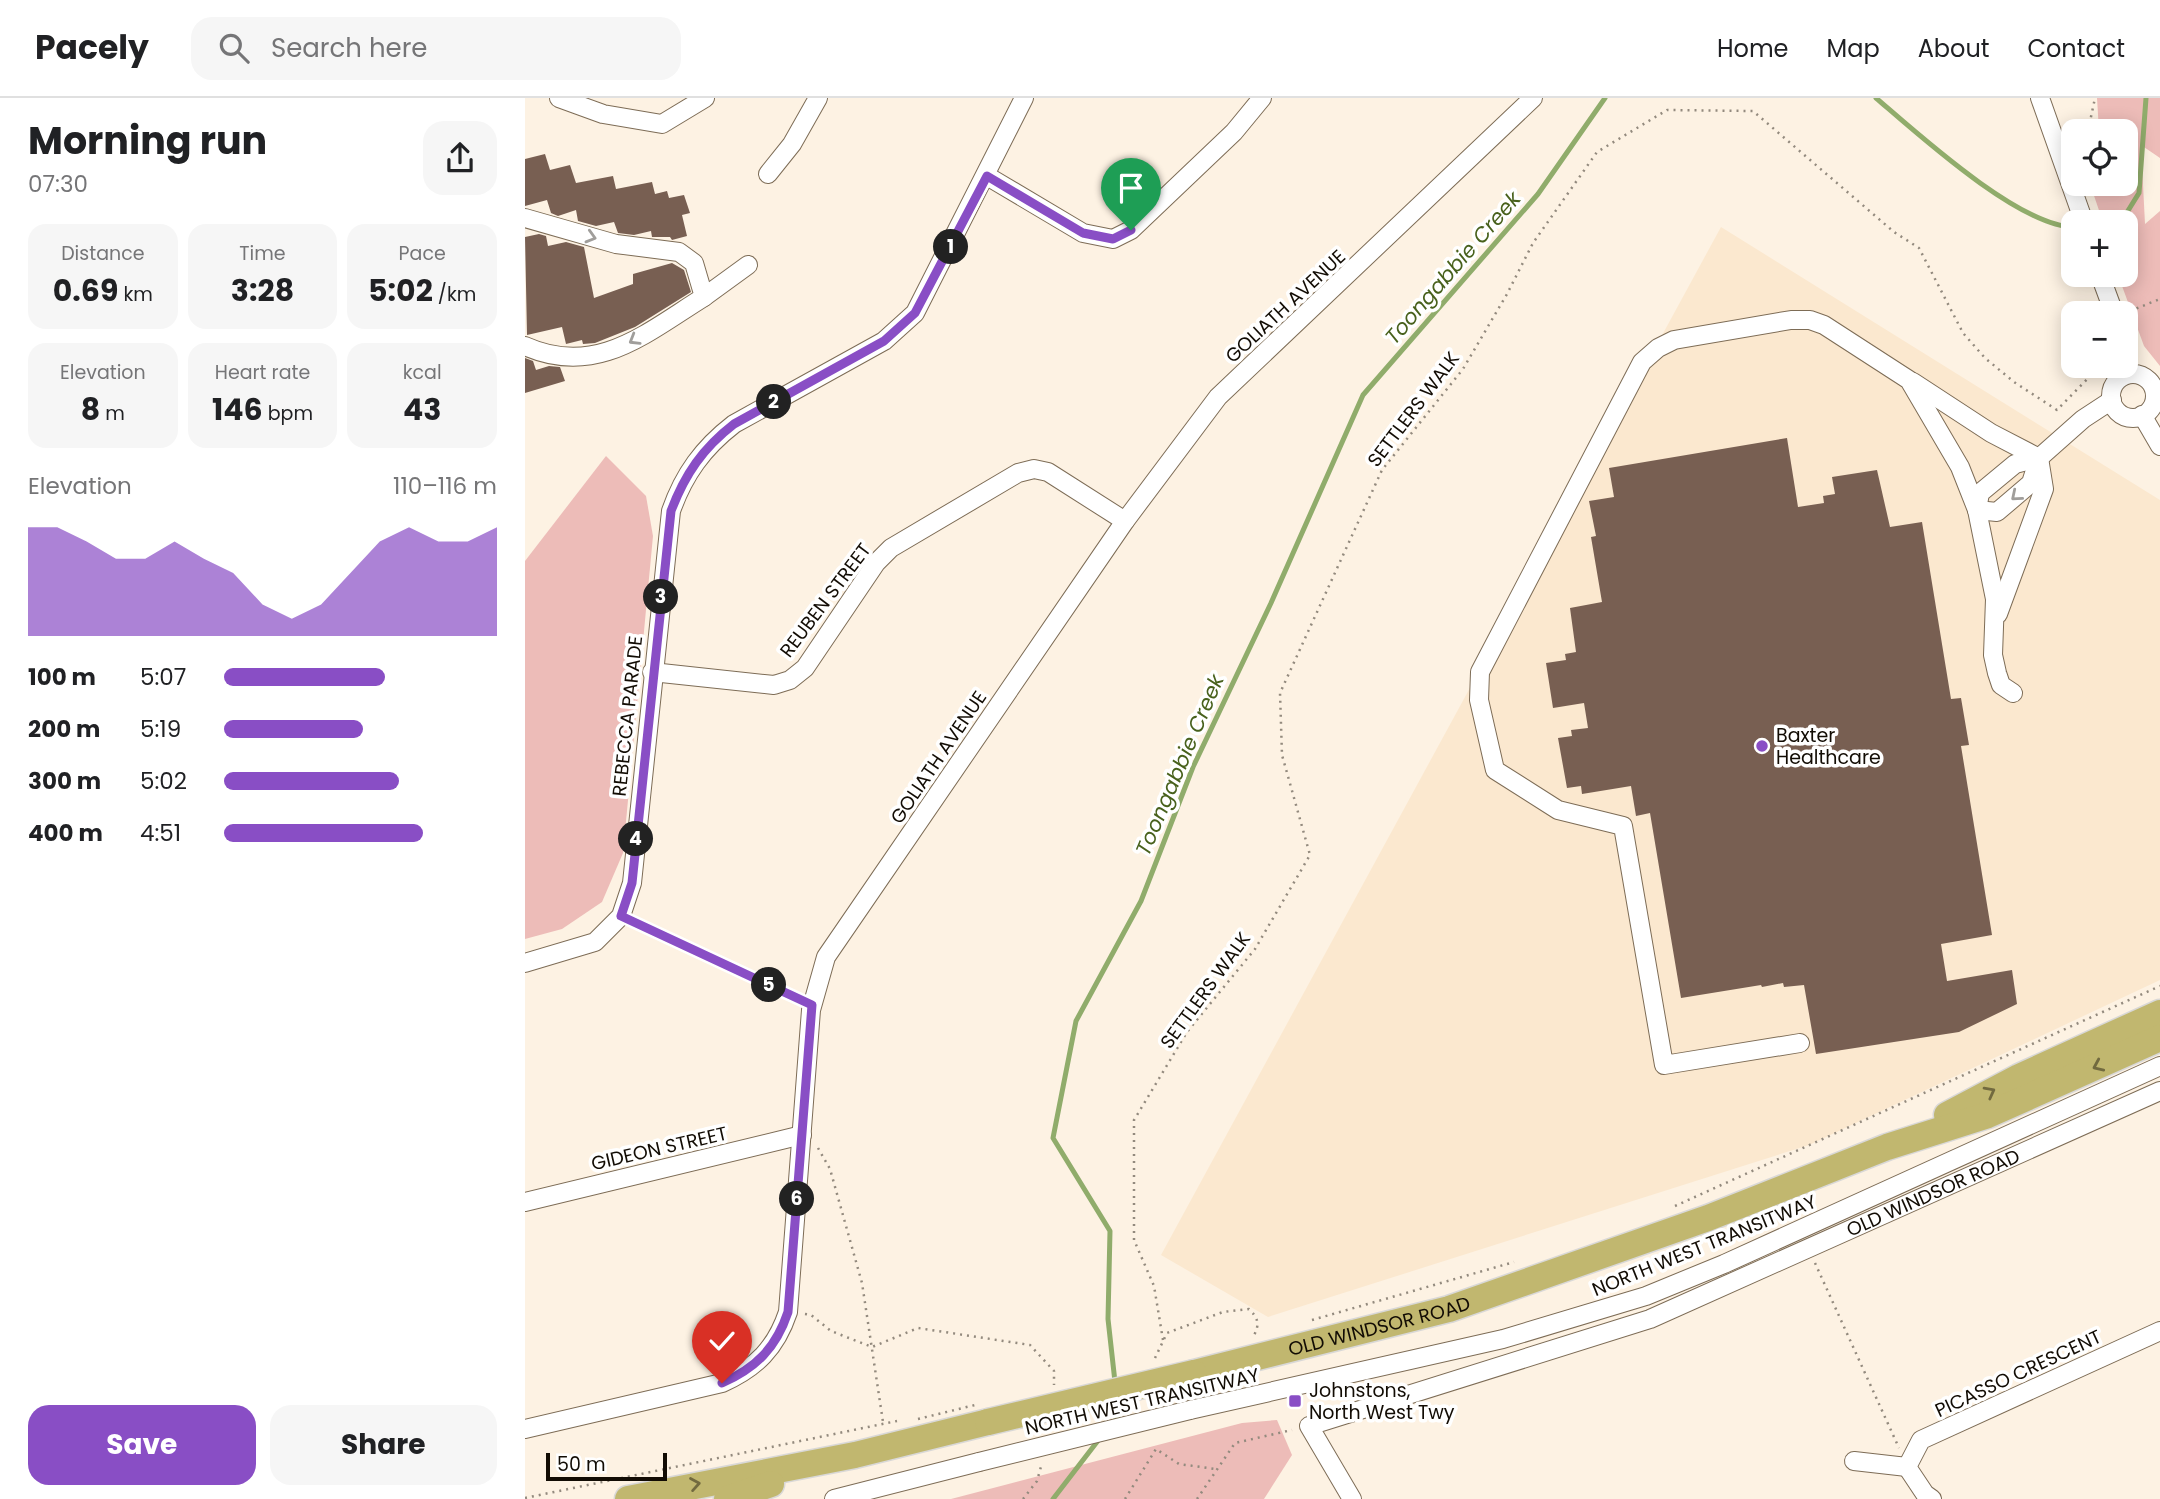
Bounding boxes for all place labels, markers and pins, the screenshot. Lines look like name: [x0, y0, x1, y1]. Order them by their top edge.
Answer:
pin: [1101, 158, 1161, 230]
pin: 1: [933, 230, 969, 264]
pin: 2: [757, 384, 791, 420]
pin: 3: [643, 580, 679, 614]
place label: Baxter Healthcare: [1776, 722, 1881, 771]
marker: Baxter Healthcare: [1754, 738, 1770, 754]
pin: 4: [619, 822, 653, 856]
pin: 5: [751, 968, 787, 1002]
pin: 6: [779, 1182, 815, 1216]
pin: [692, 1311, 752, 1383]
place label: Johnstons, North West Twy: [1309, 1377, 1455, 1426]
marker: Johnstons, North West Twy: [1287, 1393, 1303, 1409]

